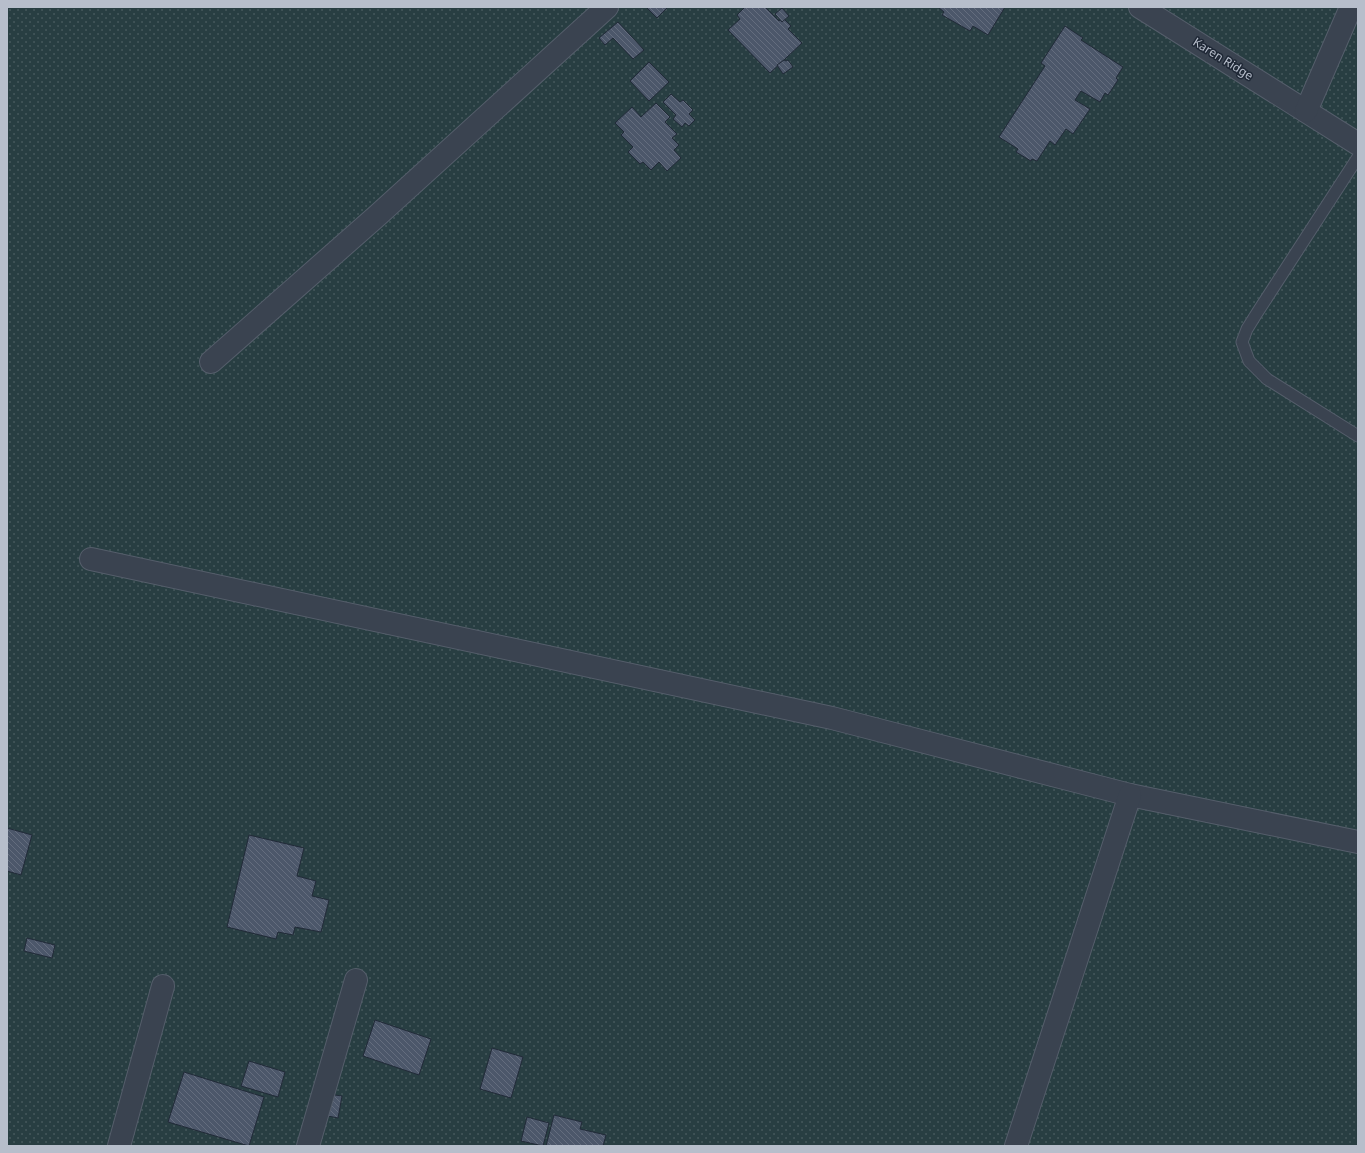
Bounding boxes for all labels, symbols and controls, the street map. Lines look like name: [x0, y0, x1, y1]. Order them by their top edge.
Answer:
street label: Karen Ridge: [1190, 33, 1257, 84]

